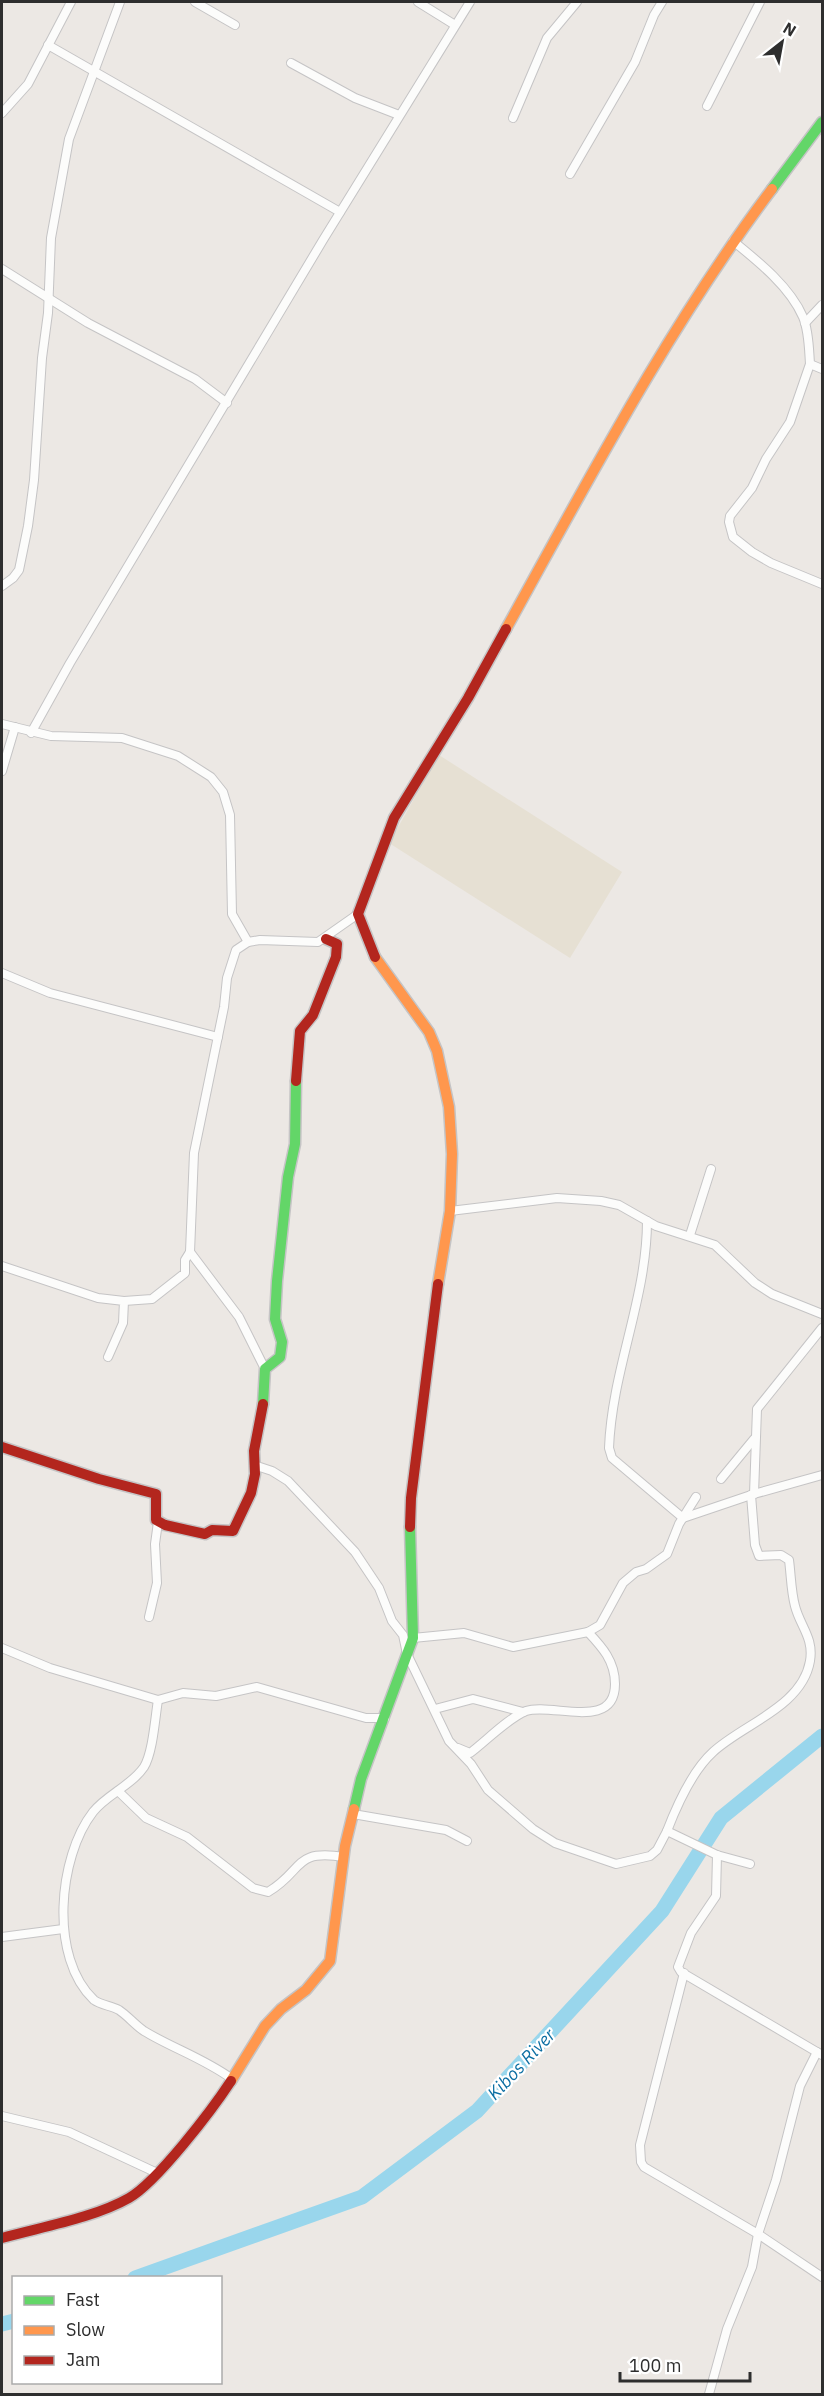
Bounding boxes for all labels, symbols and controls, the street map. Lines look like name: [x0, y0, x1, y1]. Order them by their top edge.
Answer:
north arrow: [752, 12, 812, 72]
text: N: [780, 18, 800, 41]
water label: Kibos River: [482, 2023, 560, 2104]
legend: [12, 2276, 222, 2384]
text: Fast: [66, 2288, 100, 2311]
text: Slow: [66, 2318, 105, 2341]
scale bar: [620, 2345, 750, 2383]
text: Jam: [66, 2348, 101, 2371]
text: 100 m: [629, 2354, 681, 2377]

